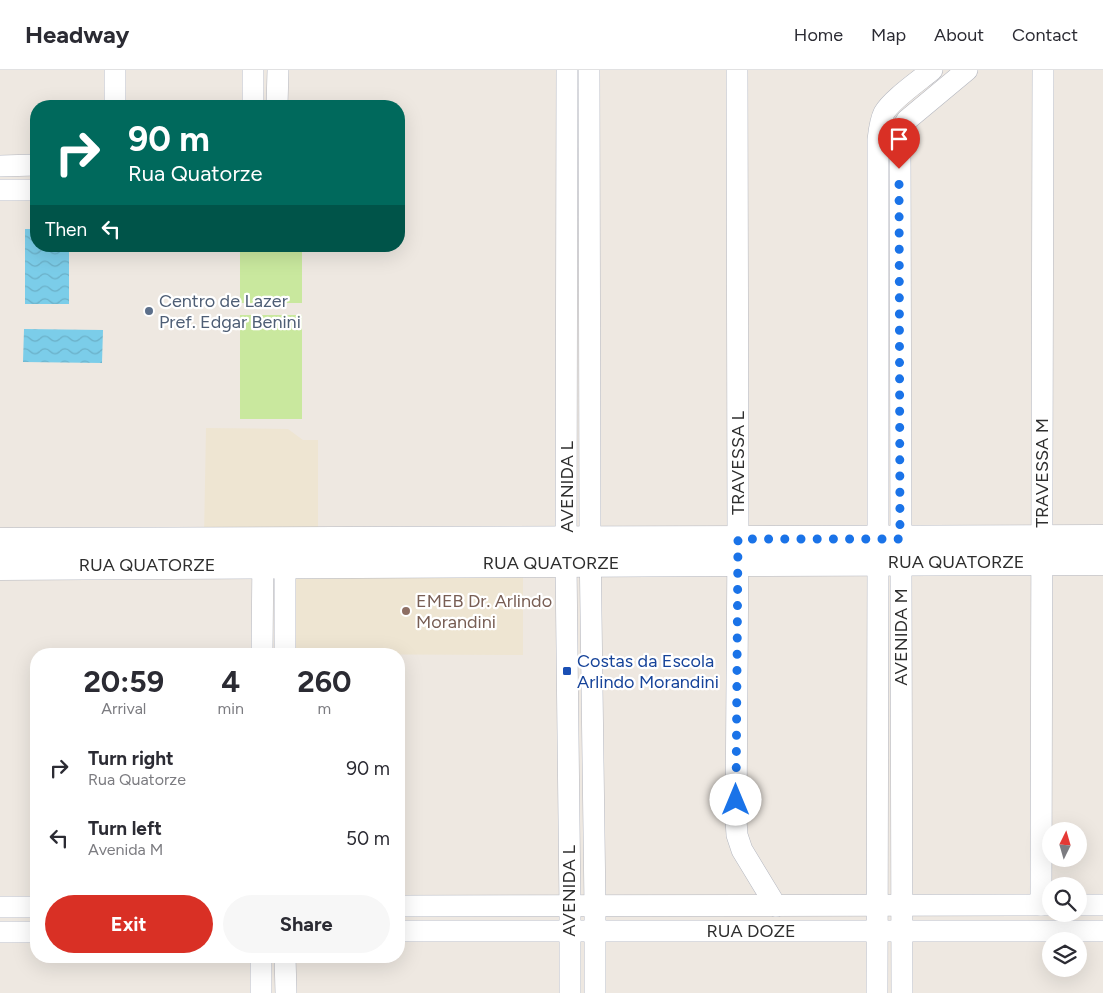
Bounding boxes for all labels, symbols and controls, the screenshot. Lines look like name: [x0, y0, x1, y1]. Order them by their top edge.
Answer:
text: Headway: [25, 20, 129, 49]
text: Home: [794, 24, 843, 46]
text: Map: [871, 24, 906, 46]
text: About: [934, 24, 984, 46]
text: Contact: [1012, 24, 1078, 46]
text: 90 m: [128, 118, 210, 160]
pin: [878, 118, 920, 169]
icon: right: [45, 120, 110, 185]
icon: arrive: [885, 125, 913, 153]
text: Rua Quatorze: [128, 160, 263, 187]
icon: left: [97, 215, 125, 243]
text: Then: [45, 218, 87, 241]
place label: Centro de Lazer Pref. Edgar Benini: [159, 290, 301, 333]
marker: Centro de Lazer Pref. Edgar Benini: [143, 305, 155, 317]
street label: TRAVESSA L: [727, 410, 749, 515]
street label: TRAVESSA M: [1031, 418, 1053, 528]
street label: AVENIDA L: [556, 441, 578, 533]
street label: RUA QUATORZE: [888, 551, 1024, 573]
street label: RUA QUATORZE: [483, 552, 619, 574]
street label: RUA QUATORZE: [79, 554, 215, 576]
street label: AVENIDA M: [890, 588, 912, 686]
place label: EMEB Dr. Arlindo Morandini: [416, 590, 552, 633]
marker: EMEB Dr. Arlindo Morandini: [400, 605, 412, 617]
place label: Costas da Escola Arlindo Morandini: [577, 650, 719, 693]
text: 20:59: [83, 663, 164, 700]
text: 4: [221, 663, 240, 700]
text: 260: [297, 663, 352, 700]
marker: Costas da Escola Arlindo Morandini: [561, 665, 573, 677]
text: Arrival: [101, 699, 146, 718]
text: min: [218, 699, 244, 718]
text: m: [318, 699, 331, 718]
text: Turn right: [88, 747, 174, 770]
icon: right: [45, 754, 73, 782]
text: 90 m: [346, 757, 390, 780]
text: Rua Quatorze: [88, 770, 186, 789]
position arrow: [709, 773, 761, 825]
text: Turn left: [88, 817, 162, 840]
north arrow: [1042, 822, 1088, 868]
map controls: [1042, 822, 1087, 977]
icon: left: [45, 824, 73, 852]
text: 50 m: [346, 827, 390, 850]
text: Avenida M: [88, 840, 163, 859]
street label: AVENIDA L: [558, 845, 580, 937]
button: search: [1042, 877, 1087, 922]
button: Exit: [45, 895, 213, 953]
button: Share: [223, 895, 390, 953]
street label: RUA DOZE: [706, 920, 796, 942]
button: layers: [1042, 932, 1087, 977]

